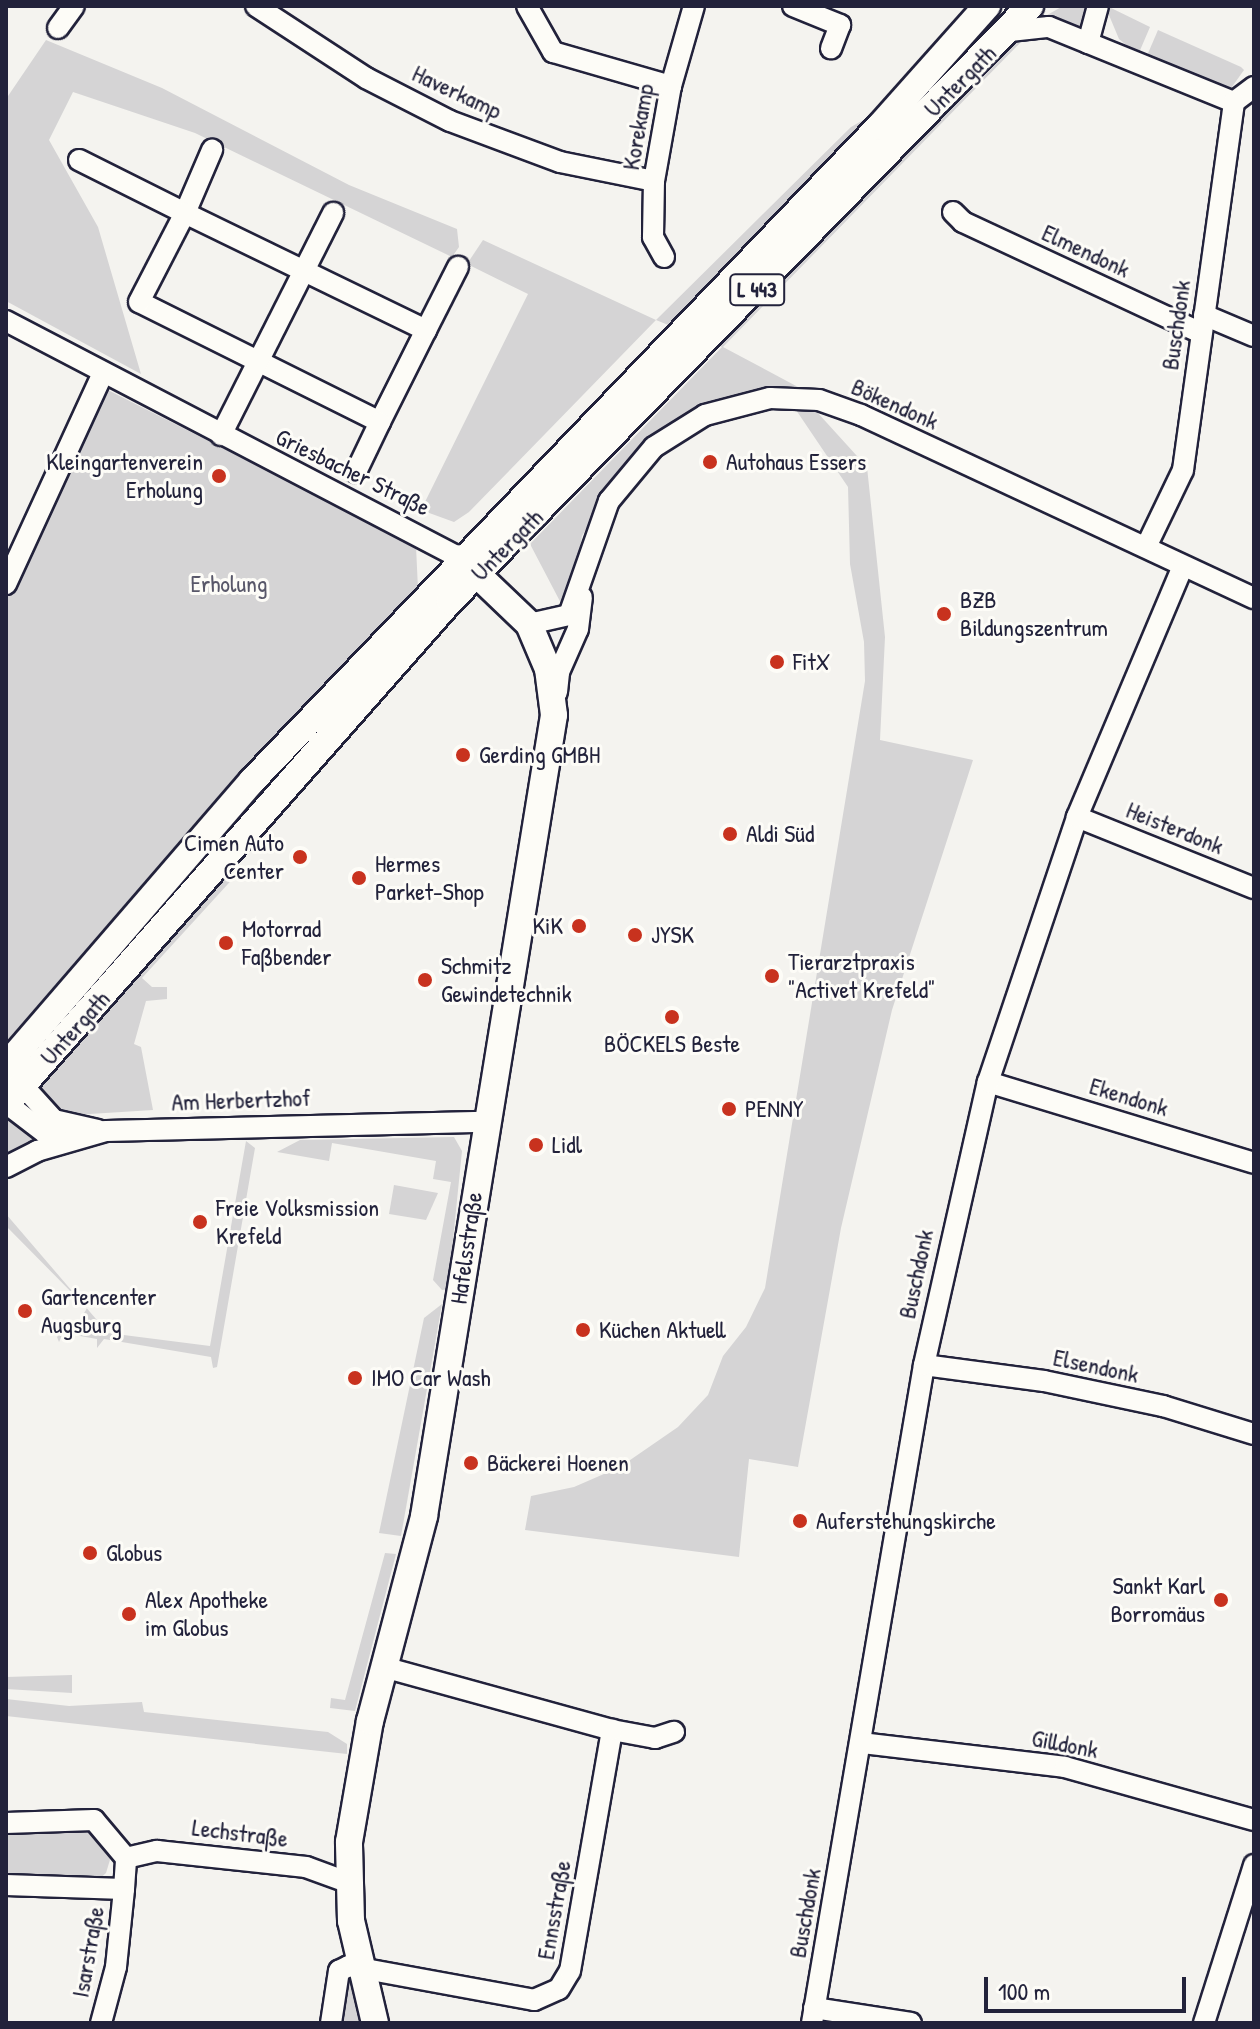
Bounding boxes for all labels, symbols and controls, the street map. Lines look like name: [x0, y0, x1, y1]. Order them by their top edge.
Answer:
street label: Untergath: [918, 39, 1002, 123]
street label: Haverkamp: [408, 59, 506, 125]
street label: Korekamp: [616, 82, 660, 172]
street label: Elmendonk: [1038, 218, 1134, 284]
road number: L 443: [729, 272, 785, 308]
street label: Buschdonk: [1155, 278, 1197, 372]
street label: Bökendonk: [847, 372, 943, 436]
street label: Griesbacher Straße: [271, 422, 435, 522]
place label: Kleingartenverein Erholung: [46, 448, 203, 504]
place label: Autohaus Essers: [726, 448, 866, 476]
marker: Autohaus Essers: [701, 453, 719, 471]
marker: Kleingartenverein Erholung: [210, 467, 228, 485]
street label: Untergath: [465, 503, 549, 587]
park label: Erholung: [190, 570, 268, 598]
place label: BZB Bildungszentrum: [960, 586, 1108, 642]
marker: BZB Bildungszentrum: [935, 605, 953, 623]
place label: FitX: [793, 648, 830, 676]
marker: FitX: [768, 653, 786, 671]
place label: Gerding GMBH: [479, 741, 600, 769]
marker: Gerding GMBH: [454, 746, 472, 764]
street label: Heisterdonk: [1122, 795, 1228, 861]
place label: Aldi Süd: [746, 820, 814, 848]
marker: Aldi Süd: [721, 825, 739, 843]
place label: Cimen Auto Center: [184, 829, 284, 885]
marker: Cimen Auto Center: [291, 848, 309, 866]
place label: Hermes Parket-Shop: [375, 850, 484, 906]
marker: Hermes Parket-Shop: [350, 869, 368, 887]
place label: KiK: [533, 912, 563, 940]
place label: Motorrad Faßbender: [242, 915, 332, 971]
marker: KiK: [570, 917, 588, 935]
place label: JYSK: [651, 921, 694, 949]
marker: JYSK: [626, 926, 644, 944]
marker: Motorrad Faßbender: [217, 934, 235, 952]
place label: Tierarztpraxis "Activet Krefeld": [788, 948, 935, 1004]
place label: Schmitz Gewindetechnik: [441, 952, 572, 1008]
marker: Tierarztpraxis "Activet Krefeld": [763, 967, 781, 985]
marker: Schmitz Gewindetechnik: [416, 971, 434, 989]
street label: Untergath: [34, 985, 116, 1071]
marker: BÖCKELS Beste: [663, 1008, 681, 1026]
place label: BÖCKELS Beste: [604, 1030, 740, 1058]
street label: Ekendonk: [1086, 1071, 1172, 1123]
street label: Am Herbertzhof: [171, 1083, 311, 1117]
place label: PENNY: [745, 1095, 803, 1123]
marker: PENNY: [720, 1100, 738, 1118]
place label: Lidl: [552, 1131, 582, 1159]
marker: Lidl: [527, 1136, 545, 1154]
street label: Hafelsstraße: [444, 1190, 488, 1306]
place label: Freie Volksmission Krefeld: [216, 1194, 379, 1250]
marker: Freie Volksmission Krefeld: [191, 1213, 209, 1231]
street label: Buschdonk: [893, 1227, 939, 1321]
place label: Gartencenter Augsburg: [41, 1283, 157, 1339]
marker: Gartencenter Augsburg: [16, 1302, 34, 1320]
place label: Küchen Aktuell: [599, 1316, 726, 1344]
marker: Küchen Aktuell: [574, 1321, 592, 1339]
street label: Elsendonk: [1051, 1343, 1141, 1389]
place label: IMO Car Wash: [371, 1364, 491, 1392]
marker: IMO Car Wash: [346, 1369, 364, 1387]
place label: Bäckerei Hoenen: [487, 1449, 629, 1477]
marker: Bäckerei Hoenen: [462, 1454, 480, 1472]
place label: Auferstehungskirche: [816, 1507, 996, 1535]
marker: Auferstehungskirche: [791, 1512, 809, 1530]
place label: Globus: [106, 1539, 162, 1567]
marker: Globus: [81, 1544, 99, 1562]
place label: Sankt Karl Borromäus: [1110, 1572, 1205, 1628]
place label: Alex Apotheke im Globus: [145, 1586, 268, 1642]
marker: Sankt Karl Borromäus: [1212, 1591, 1230, 1609]
marker: Alex Apotheke im Globus: [120, 1605, 138, 1623]
street label: Gilldonk: [1029, 1723, 1101, 1765]
street label: Lechstraße: [190, 1813, 290, 1853]
street label: Ennsstraße: [531, 1858, 577, 1962]
street label: Buschdonk: [783, 1866, 827, 1960]
street label: Isarstraße: [66, 1904, 110, 2000]
scale bar: [988, 1961, 1190, 2011]
text: 100 m: [998, 1975, 1050, 2007]

